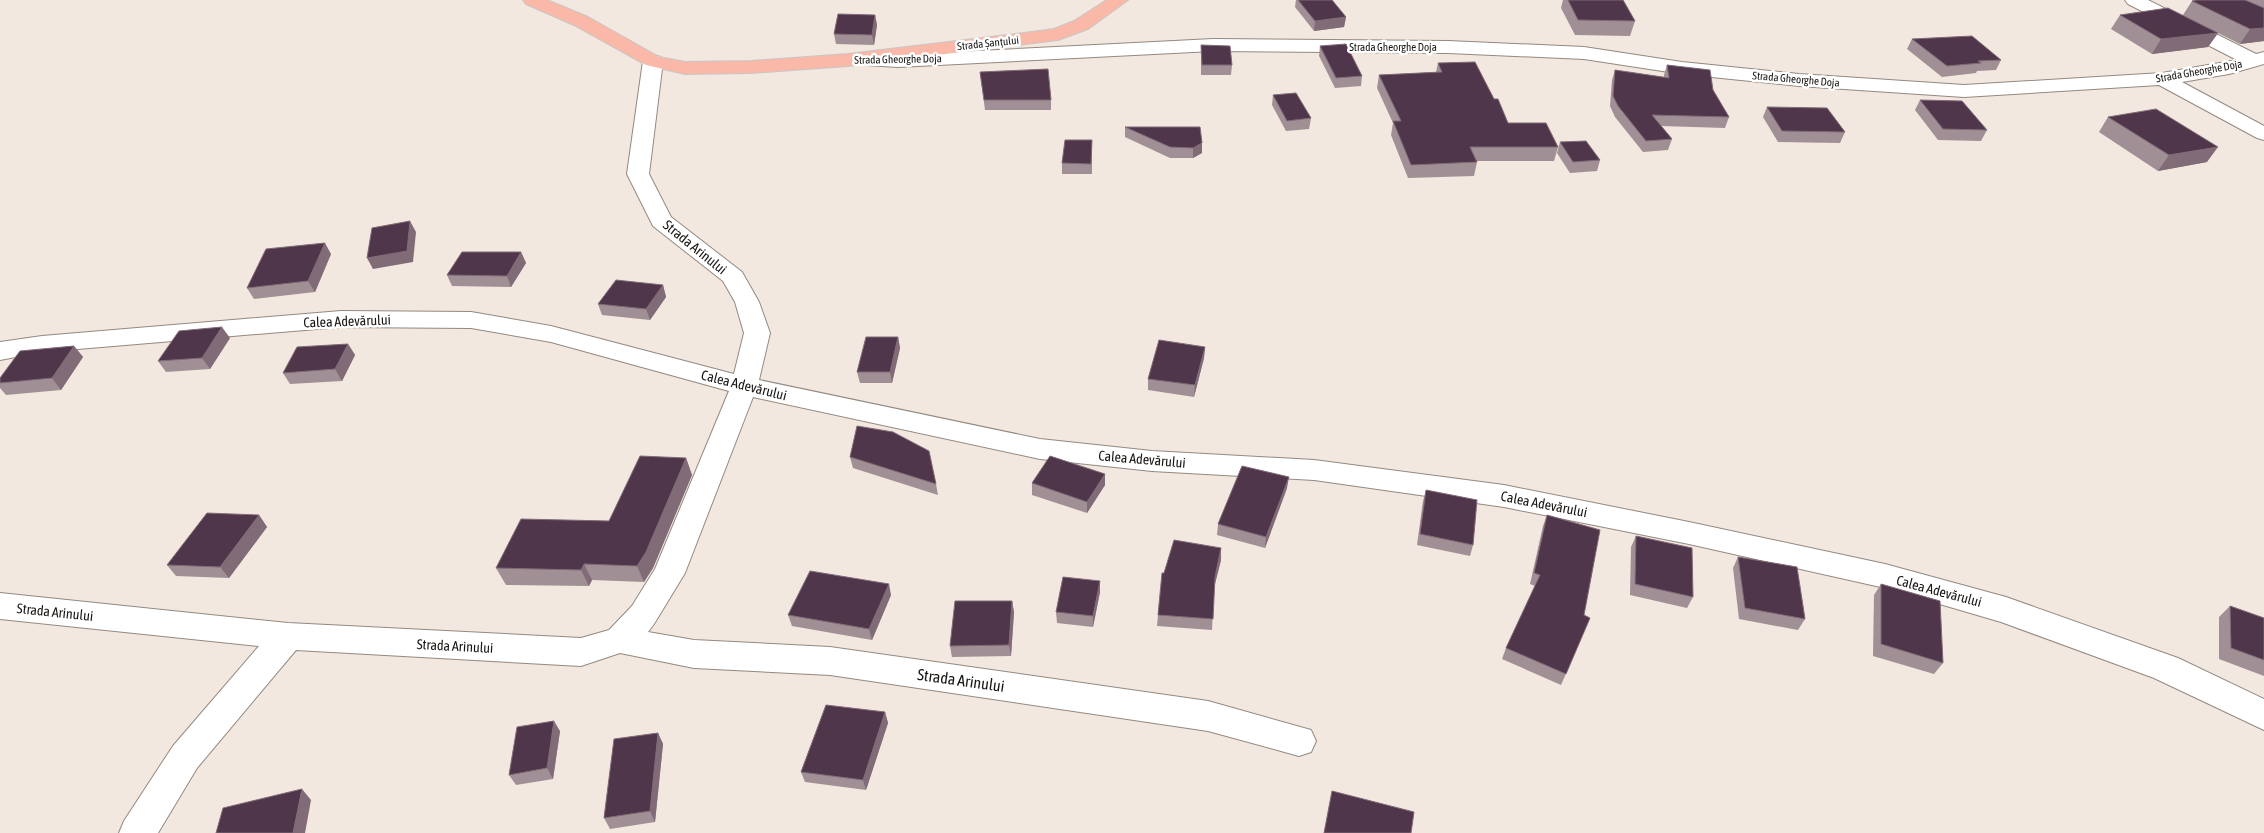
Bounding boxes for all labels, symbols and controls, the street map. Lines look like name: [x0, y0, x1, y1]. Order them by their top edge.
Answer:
street label: Strada Șanțului: [957, 34, 1019, 52]
street label: Strada Gheorghe Doja: [1349, 41, 1437, 53]
street label: Strada Gheorghe Doja: [854, 52, 942, 66]
street label: Strada Gheorghe Doja: [2155, 57, 2243, 85]
street label: Strada Gheorghe Doja: [1752, 69, 1840, 89]
street label: Strada Arinului: [660, 217, 730, 277]
street label: Calea Adevărului: [303, 311, 391, 331]
street label: Calea Adevărului: [700, 367, 788, 403]
street label: Calea Adevărului: [1098, 447, 1186, 471]
street label: Calea Adevărului: [1499, 488, 1589, 520]
street label: Calea Adevărului: [1895, 572, 1983, 610]
street label: Strada Arinului: [16, 600, 94, 624]
street label: Strada Arinului: [416, 636, 494, 656]
street label: Strada Arinului: [916, 665, 1006, 695]

